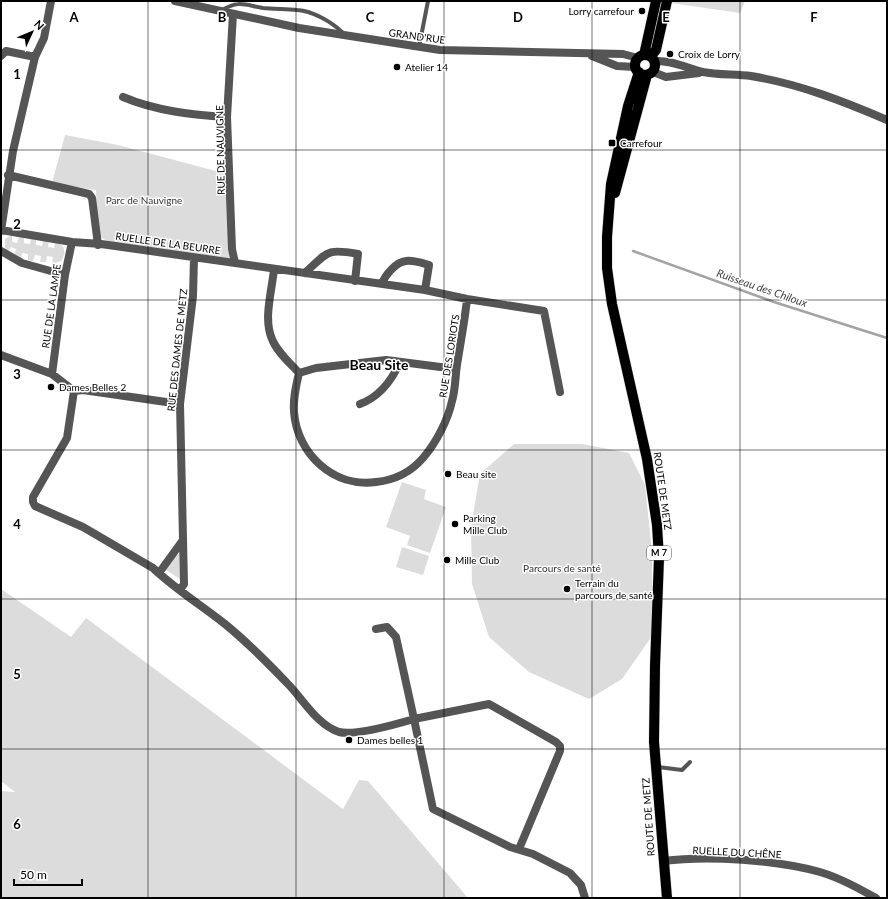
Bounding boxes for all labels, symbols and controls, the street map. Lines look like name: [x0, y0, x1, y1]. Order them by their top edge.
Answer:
place label: Lorry carrefour: [569, 5, 634, 17]
marker: Lorry carrefour: [637, 6, 647, 16]
text: A: [68, 9, 79, 25]
text: B: [218, 9, 227, 25]
text: C: [366, 9, 375, 25]
text: D: [513, 9, 523, 25]
text: E: [662, 9, 670, 25]
text: F: [810, 9, 818, 25]
north arrow: [12, 12, 52, 52]
text: N: [32, 17, 47, 32]
street label: GRAND'RUE: [388, 26, 446, 46]
place label: Croix de Lorry: [678, 48, 741, 60]
marker: Croix de Lorry: [665, 49, 675, 59]
place label: Atelier 14: [405, 61, 448, 73]
marker: Atelier 14: [392, 62, 402, 72]
text: 1: [13, 66, 21, 82]
street label: RUE DE NAUVIGNE: [213, 105, 227, 195]
place label: Carrefour: [620, 137, 663, 149]
marker: Carrefour: [607, 138, 617, 148]
park label: Parc de Nauvigne: [106, 194, 182, 206]
text: 2: [13, 216, 21, 232]
street label: RUELLE DE LA BEURRE: [115, 230, 222, 256]
street label: RUE DE LA LAMPE: [39, 263, 63, 349]
water label: Ruisseau des Chiloux: [715, 266, 810, 309]
street label: RUE DES DAMES DE METZ: [165, 288, 189, 412]
street label: RUE DES LORIOTS: [436, 314, 462, 398]
district label: Beau Site: [350, 356, 409, 373]
text: 3: [13, 366, 21, 382]
place label: Dames Belles 2: [59, 381, 126, 393]
marker: Dames Belles 2: [46, 382, 56, 392]
street label: ROUTE DE METZ: [652, 451, 674, 531]
place label: Beau site: [456, 468, 496, 480]
marker: Beau site: [443, 469, 453, 479]
place label: Parking Mille Club: [463, 512, 508, 536]
text: 4: [13, 516, 21, 532]
marker: Parking Mille Club: [450, 519, 460, 529]
road number: M 7: [647, 546, 671, 560]
place label: Mille Club: [455, 554, 500, 566]
marker: Mille Club: [442, 555, 452, 565]
park label: Parcours de santé: [523, 562, 601, 574]
place label: Terrain du parcours de santé: [575, 577, 653, 601]
marker: Terrain du parcours de santé: [562, 584, 572, 594]
text: 5: [13, 666, 21, 682]
place label: Dames belles 1: [357, 734, 424, 746]
marker: Dames belles 1: [344, 735, 354, 745]
street label: ROUTE DE METZ: [639, 777, 657, 857]
text: 6: [13, 816, 21, 832]
street label: RUELLE DU CHÊNE: [692, 844, 782, 860]
scale bar: [14, 861, 82, 887]
text: 50 m: [20, 867, 47, 882]

